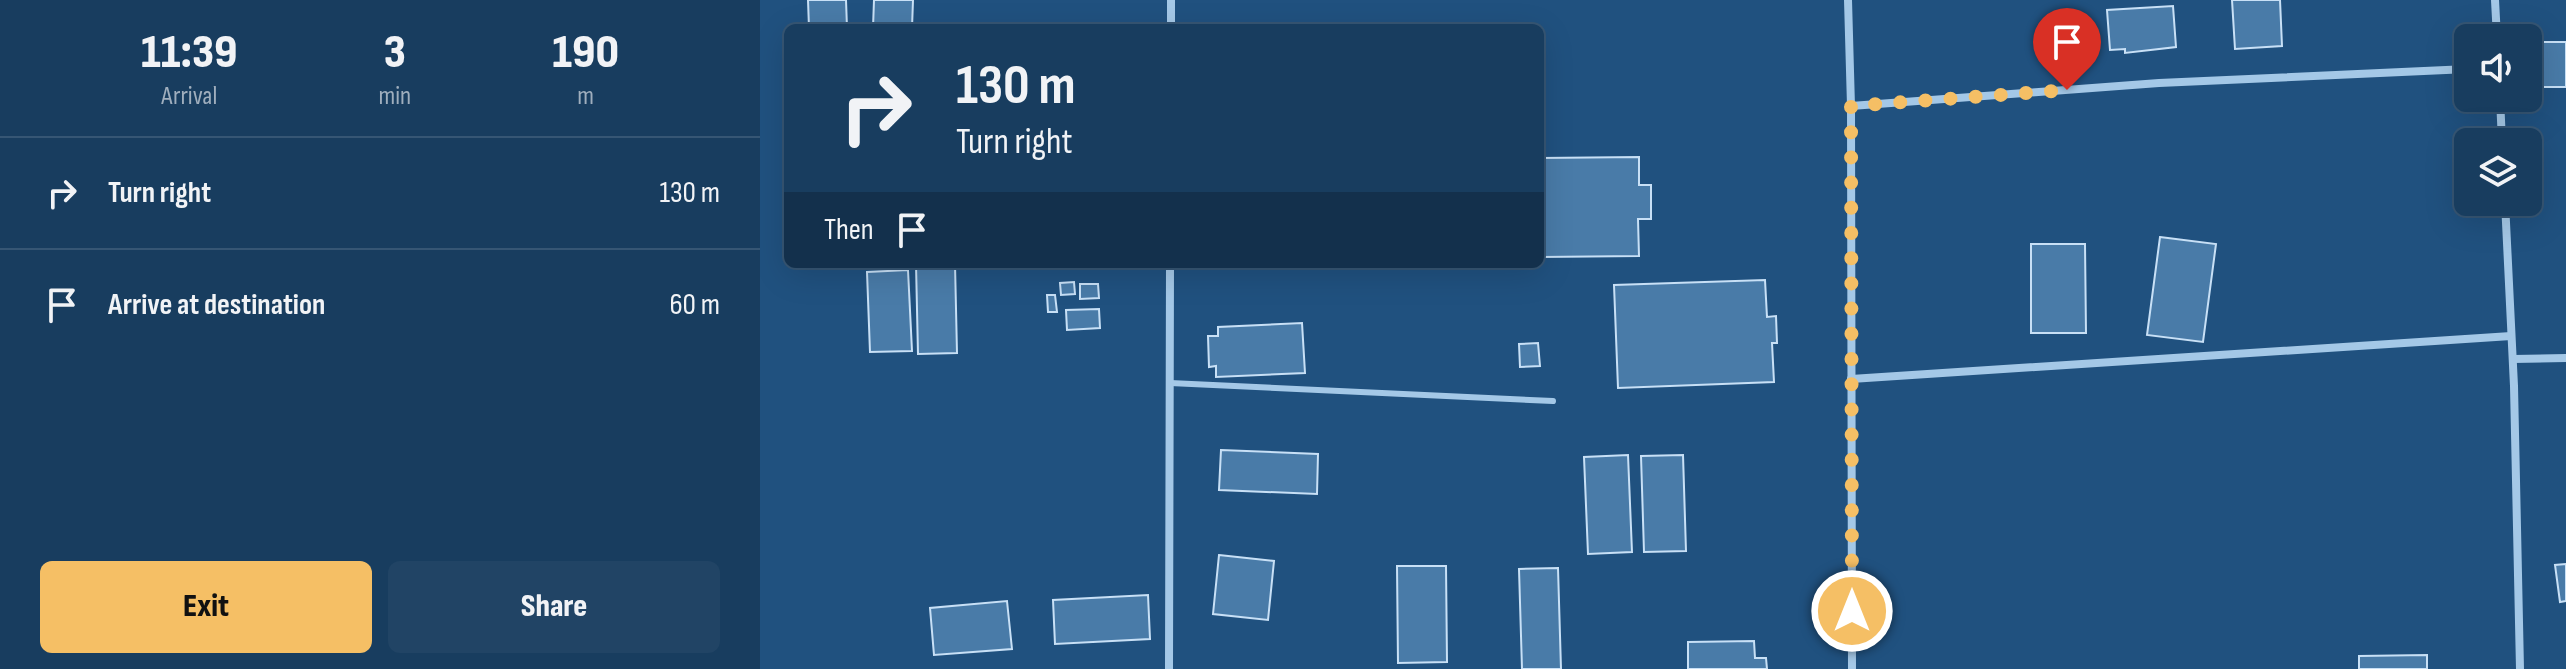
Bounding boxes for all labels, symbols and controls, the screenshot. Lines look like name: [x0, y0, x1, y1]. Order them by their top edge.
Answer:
pin: [2033, 8, 2101, 90]
icon: arrive: [2045, 20, 2089, 64]
text: 11:39: [141, 24, 237, 81]
text: 3: [384, 24, 406, 81]
text: 190: [552, 24, 619, 81]
map controls: [2454, 24, 2542, 216]
button: sound: [2454, 24, 2542, 112]
text: 130 m: [956, 53, 1076, 120]
icon: right: [824, 56, 928, 160]
text: Arrival: [161, 81, 217, 112]
text: min: [379, 81, 411, 112]
text: m: [577, 81, 594, 112]
text: Turn right: [956, 121, 1073, 164]
button: layers: [2454, 128, 2542, 216]
icon: right: [40, 171, 84, 215]
text: Turn right: [108, 175, 211, 211]
text: 130 m: [660, 175, 720, 211]
icon: arrive: [890, 208, 934, 252]
text: Then: [824, 212, 874, 248]
icon: arrive: [40, 283, 84, 327]
text: Arrive at destination: [108, 287, 325, 323]
text: 60 m: [669, 287, 720, 323]
button: Exit: [40, 561, 372, 653]
button: Share: [388, 561, 720, 653]
position arrow: [1810, 569, 1894, 653]

